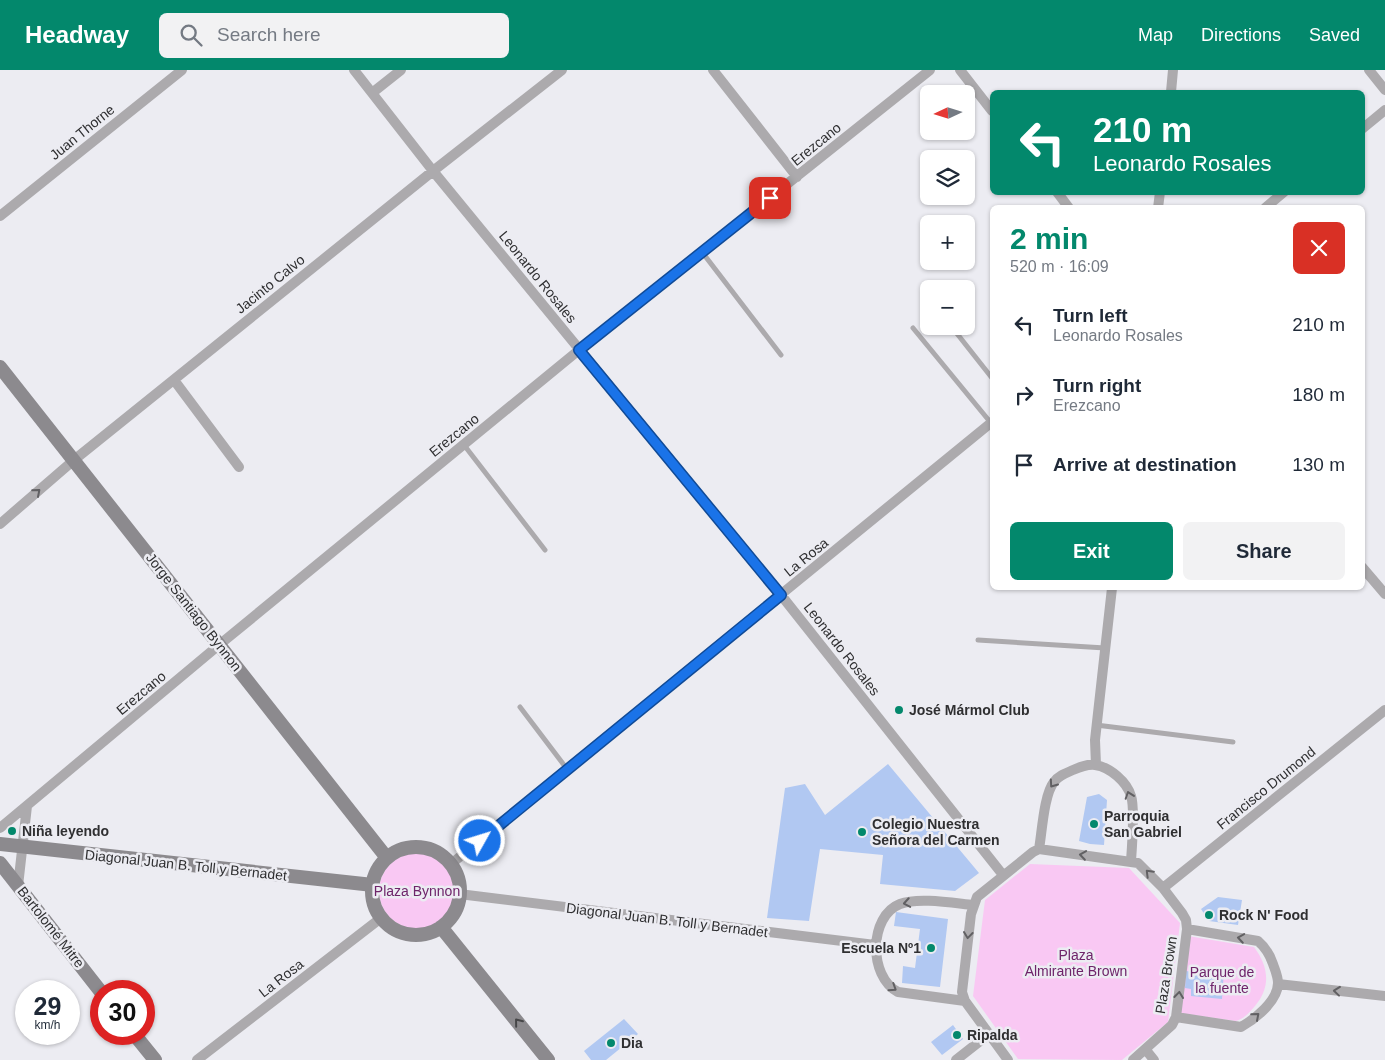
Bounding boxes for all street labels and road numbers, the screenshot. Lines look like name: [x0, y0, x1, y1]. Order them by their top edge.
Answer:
street label: Juan Thorne: [47, 101, 118, 163]
street label: Erezcano: [788, 119, 844, 169]
street label: Leonardo Rosales: [496, 228, 580, 326]
street label: Jacinto Calvo: [232, 251, 308, 317]
street label: Erezcano: [426, 410, 482, 460]
street label: La Rosa: [781, 534, 831, 580]
street label: Jorge Santiago Bynnon: [143, 550, 245, 674]
street label: Leonardo Rosales: [801, 599, 883, 699]
street label: Erezcano: [113, 668, 169, 718]
street label: Francisco Drumond: [1213, 743, 1319, 833]
street label: Diagonal Juan B. Toll y Bernadet: [84, 846, 288, 884]
street label: Bartolomé Mitre: [14, 883, 88, 971]
street label: Diagonal Juan B. Toll y Bernadet: [565, 900, 769, 940]
street label: Plaza Brown: [1152, 935, 1180, 1015]
street label: La Rosa: [256, 956, 307, 1000]

